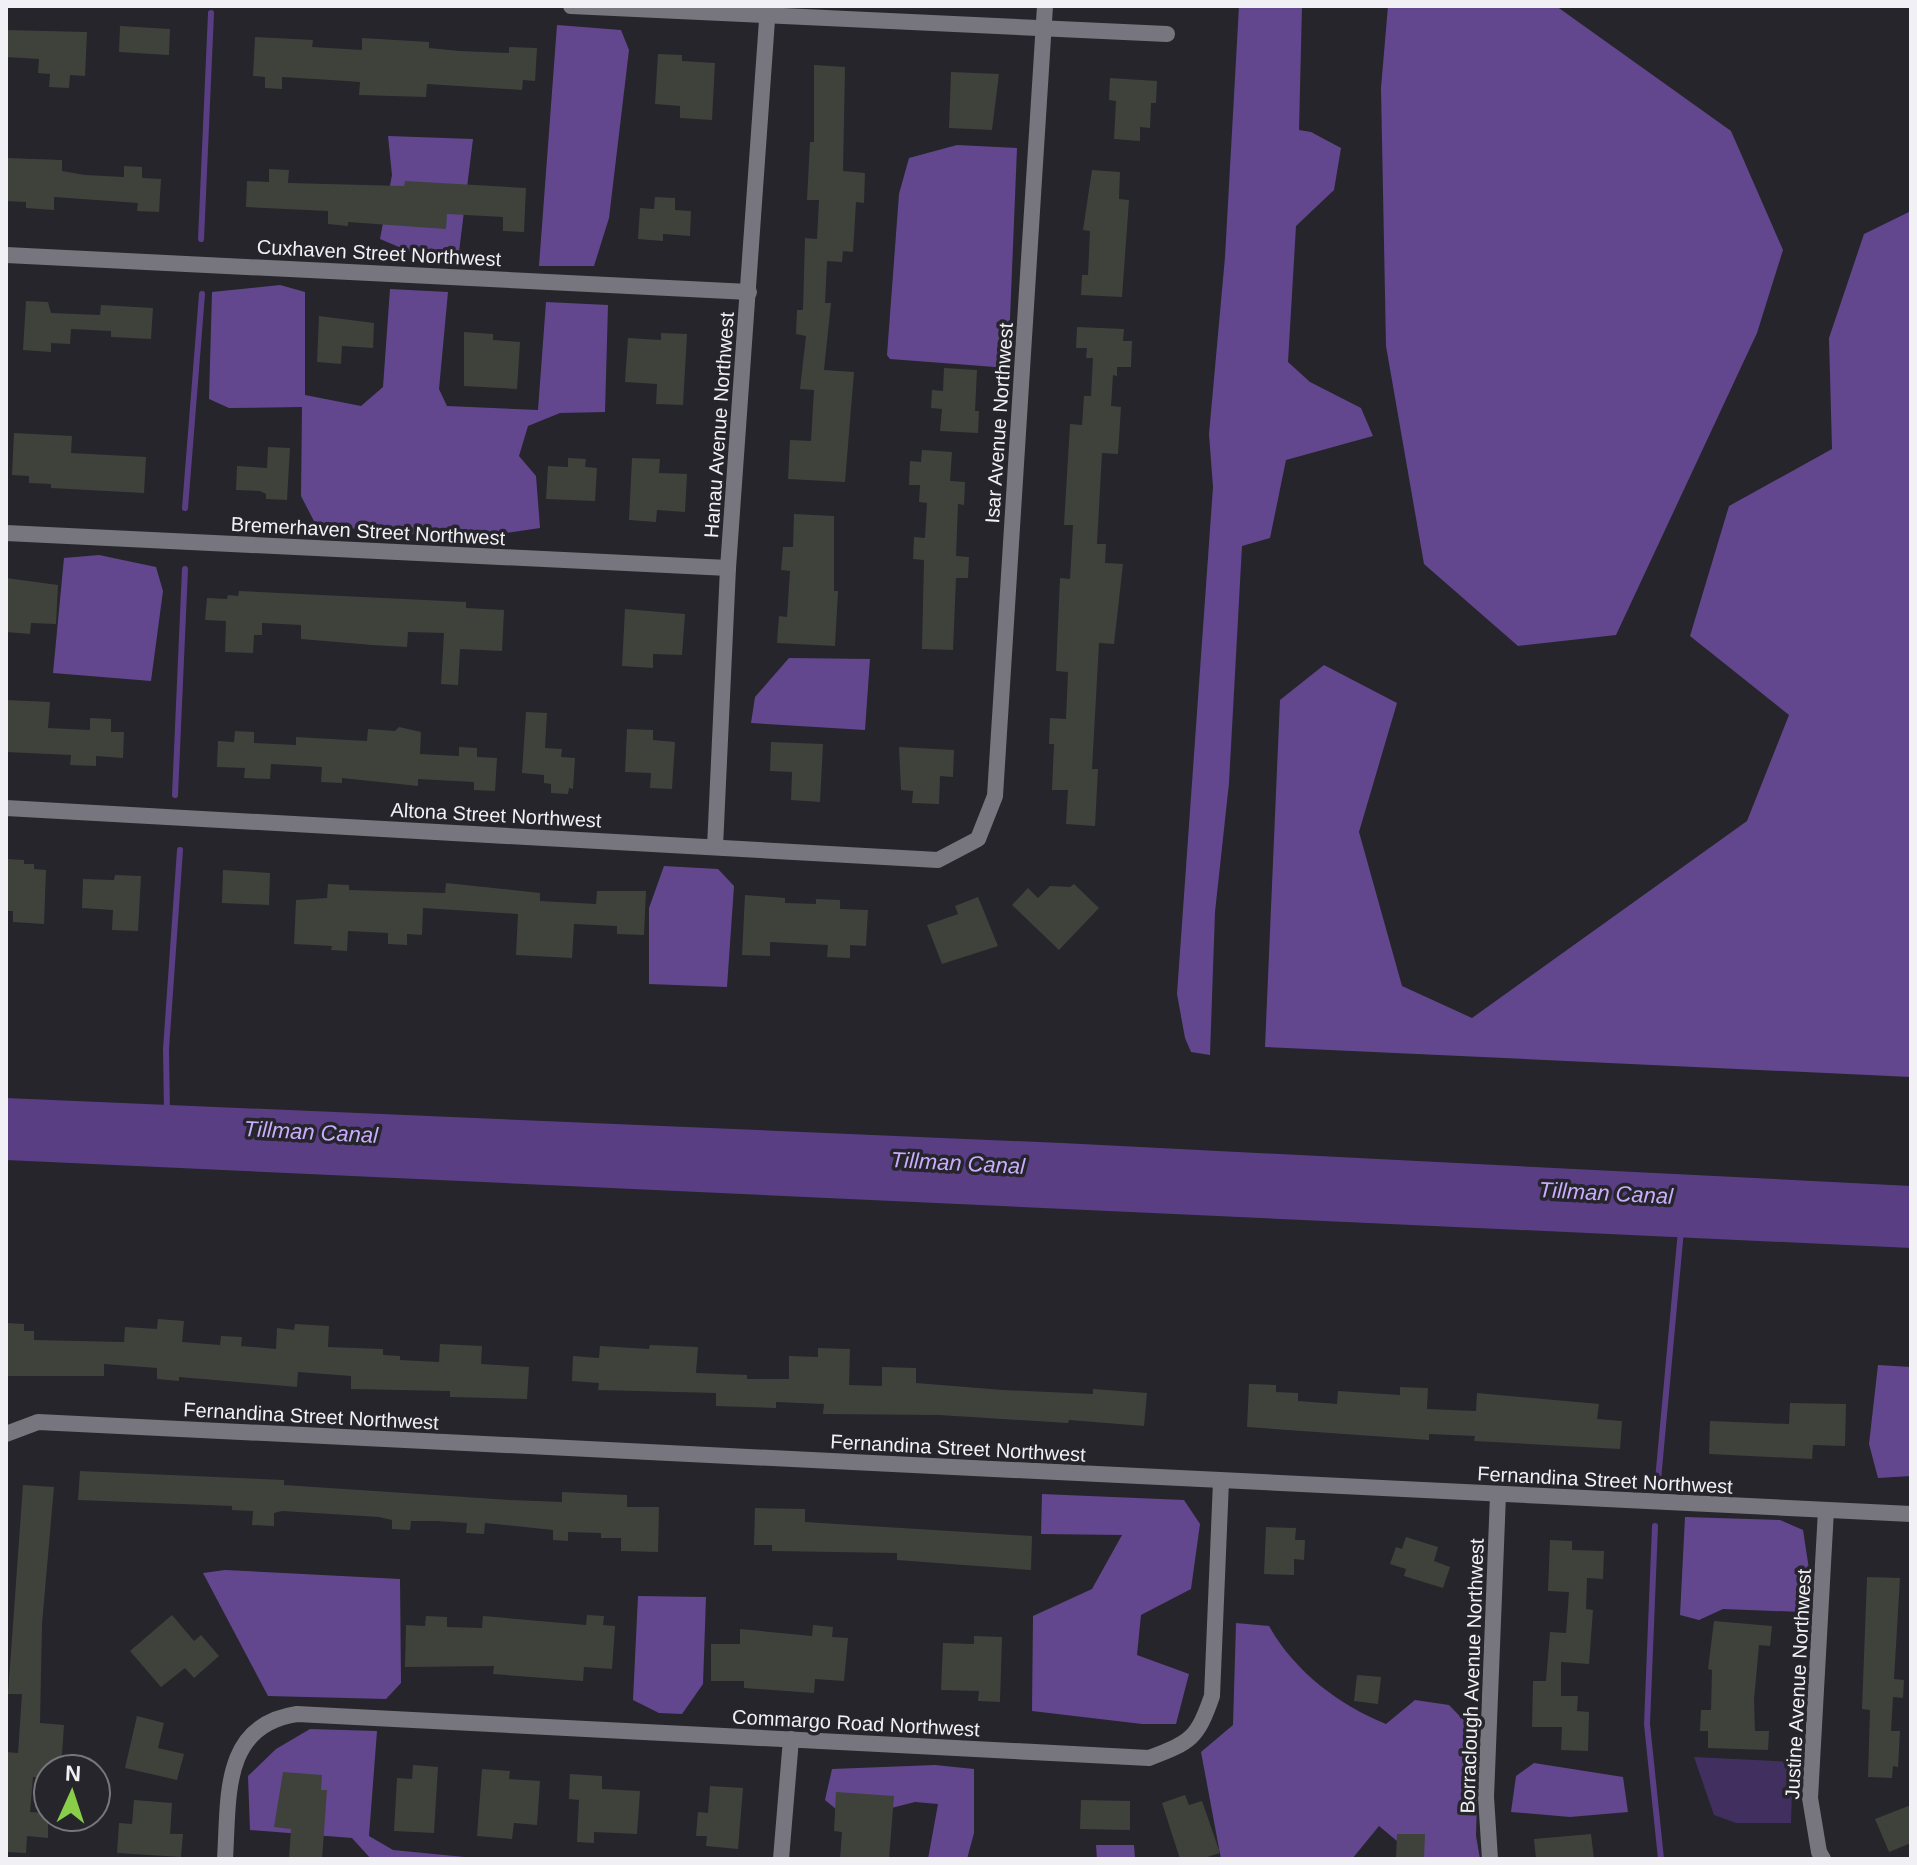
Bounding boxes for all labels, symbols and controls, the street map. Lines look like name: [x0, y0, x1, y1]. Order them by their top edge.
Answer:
street label: Cuxhaven Street Northwest: [256, 236, 502, 270]
street label: Hanau Avenue Northwest: [700, 311, 738, 539]
street label: Isar Avenue Northwest: [981, 322, 1017, 524]
street label: Bremerhaven Street Northwest: [230, 513, 506, 549]
street label: Altona Street Northwest: [390, 798, 602, 832]
water label: Tillman Canal: [243, 1116, 380, 1148]
water label: Tillman Canal: [890, 1147, 1027, 1179]
water label: Tillman Canal: [1538, 1177, 1675, 1209]
street label: Fernandina Street Northwest: [183, 1398, 440, 1434]
street label: Fernandina Street Northwest: [830, 1430, 1087, 1466]
street label: Fernandina Street Northwest: [1477, 1462, 1734, 1498]
street label: Borraclough Avenue Northwest: [1456, 1538, 1488, 1814]
street label: Justine Avenue Northwest: [1781, 1568, 1815, 1800]
street label: Commargo Road Northwest: [732, 1706, 981, 1740]
north arrow: [32, 1753, 112, 1833]
text: N: [64, 1761, 82, 1786]

